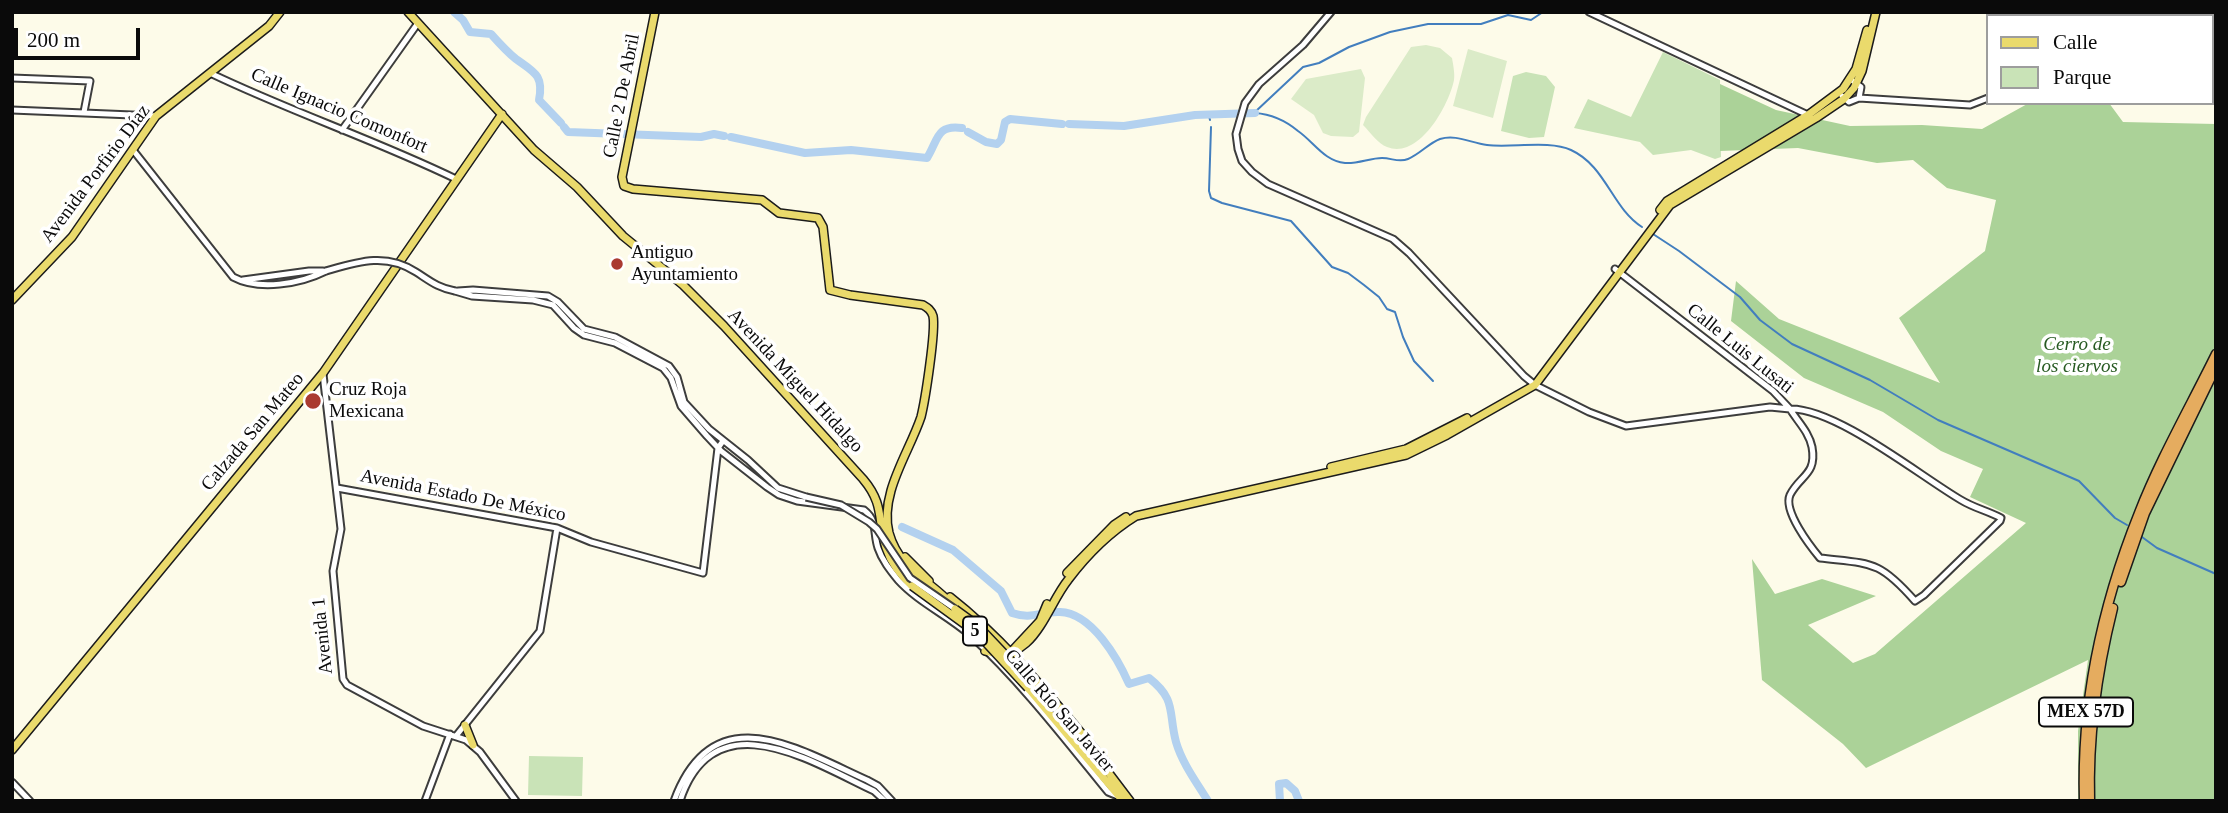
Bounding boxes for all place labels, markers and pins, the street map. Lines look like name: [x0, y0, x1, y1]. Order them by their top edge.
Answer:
place label: Antiguo Ayuntamiento: [631, 242, 738, 286]
marker: Antiguo Ayuntamiento: [609, 256, 625, 272]
place label: Cruz Roja Mexicana: [329, 379, 407, 423]
marker: Cruz Roja Mexicana: [303, 391, 323, 411]

